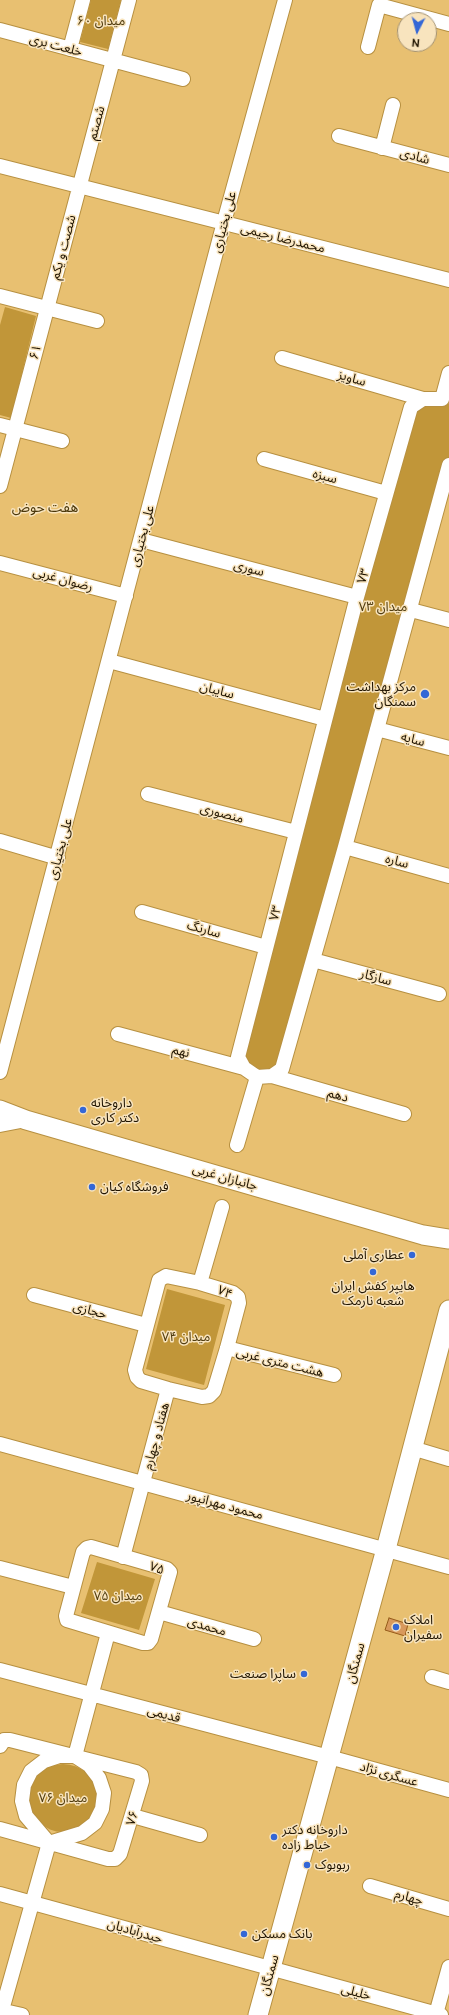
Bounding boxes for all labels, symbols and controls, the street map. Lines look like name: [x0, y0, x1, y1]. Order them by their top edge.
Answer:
north arrow: [397, 12, 437, 52]
park label: میدان ۶۰: [77, 13, 125, 29]
street label: خلعت بری: [28, 30, 84, 60]
text: N: [411, 37, 421, 49]
street label: شصتم: [84, 104, 108, 142]
street label: شادی: [398, 145, 432, 167]
street label: علی بختیاری: [208, 190, 240, 254]
street label: شصت و یکم: [47, 213, 79, 281]
street label: محمدرضا رحیمی: [239, 220, 327, 256]
street label: ۶۱: [26, 343, 44, 361]
street label: ساویز: [336, 367, 368, 389]
street label: سبزه: [311, 465, 339, 487]
district label: هفت حوض: [12, 499, 78, 515]
street label: علی بختیاری: [126, 504, 158, 568]
street label: سوری: [232, 556, 266, 580]
street label: رضوان غربی: [31, 563, 95, 595]
street label: ۷۳: [353, 567, 373, 585]
park label: میدان ۷۳: [359, 599, 407, 615]
street label: سایبان: [198, 678, 236, 702]
place label: مرکز بهداشت سمنگان: [347, 679, 416, 710]
marker: مرکز بهداشت سمنگان: [419, 688, 431, 700]
street label: سایه: [399, 729, 427, 749]
street label: منصوری: [199, 800, 245, 826]
street label: علی بختیاری: [44, 817, 76, 881]
street label: ساره: [384, 850, 410, 872]
street label: ۷۳: [266, 904, 284, 922]
street label: سارنگ: [185, 917, 223, 941]
street label: سازگار: [358, 965, 394, 989]
street label: نهم: [171, 1041, 191, 1061]
street label: دهم: [326, 1085, 350, 1105]
place label: داروخانه دکتر کاری: [91, 1095, 139, 1126]
marker: داروخانه دکتر کاری: [78, 1105, 88, 1115]
street label: جانبازان غربی: [191, 1160, 259, 1194]
place label: فروشگاه کیان: [100, 1179, 168, 1195]
marker: فروشگاه کیان: [87, 1182, 97, 1192]
place label: عطاری آملی: [343, 1247, 404, 1263]
marker: عطاری آملی: [407, 1250, 417, 1260]
marker: هایپر کفش ایران شعبه نارمک: [368, 1267, 378, 1277]
place label: هایپر کفش ایران شعبه نارمک: [331, 1278, 415, 1309]
street label: ۷۴: [215, 1282, 235, 1302]
street label: حجازی: [71, 1298, 109, 1322]
park label: میدان ۷۴: [162, 1329, 210, 1345]
street label: هشت متری غربی: [235, 1344, 325, 1380]
street label: هفتاد و چهارم: [140, 1401, 172, 1471]
street label: محمود مهرانپور: [185, 1487, 265, 1523]
street label: ۷۵: [147, 1558, 167, 1578]
park label: میدان ۷۵: [94, 1588, 142, 1604]
place label: املاک سفیران: [404, 1612, 442, 1643]
street label: محمدی: [186, 1613, 228, 1639]
marker: املاک سفیران: [391, 1622, 401, 1632]
street label: سمنگان: [342, 1641, 368, 1685]
place label: ساپرا صنعت: [230, 1666, 296, 1682]
marker: ساپرا صنعت: [299, 1669, 309, 1679]
street label: قدیمی: [146, 1702, 182, 1726]
street label: عسگری نژاد: [358, 1758, 420, 1790]
park label: میدان ۷۶: [39, 1790, 87, 1806]
street label: ۷۶: [122, 1809, 142, 1827]
place label: داروخانه دکتر خیاط زاده: [282, 1822, 348, 1853]
marker: داروخانه دکتر خیاط زاده: [269, 1832, 279, 1842]
place label: ربوبوک: [315, 1857, 350, 1873]
marker: ربوبوک: [302, 1860, 312, 1870]
street label: چهارم: [393, 1886, 425, 1908]
street label: حیدرآبادیان: [105, 1916, 165, 1946]
place label: بانک مسکن: [252, 1926, 312, 1942]
marker: بانک مسکن: [239, 1929, 249, 1939]
street label: سمنگان: [256, 1953, 282, 1997]
street label: خلیلی: [340, 1981, 372, 2003]

